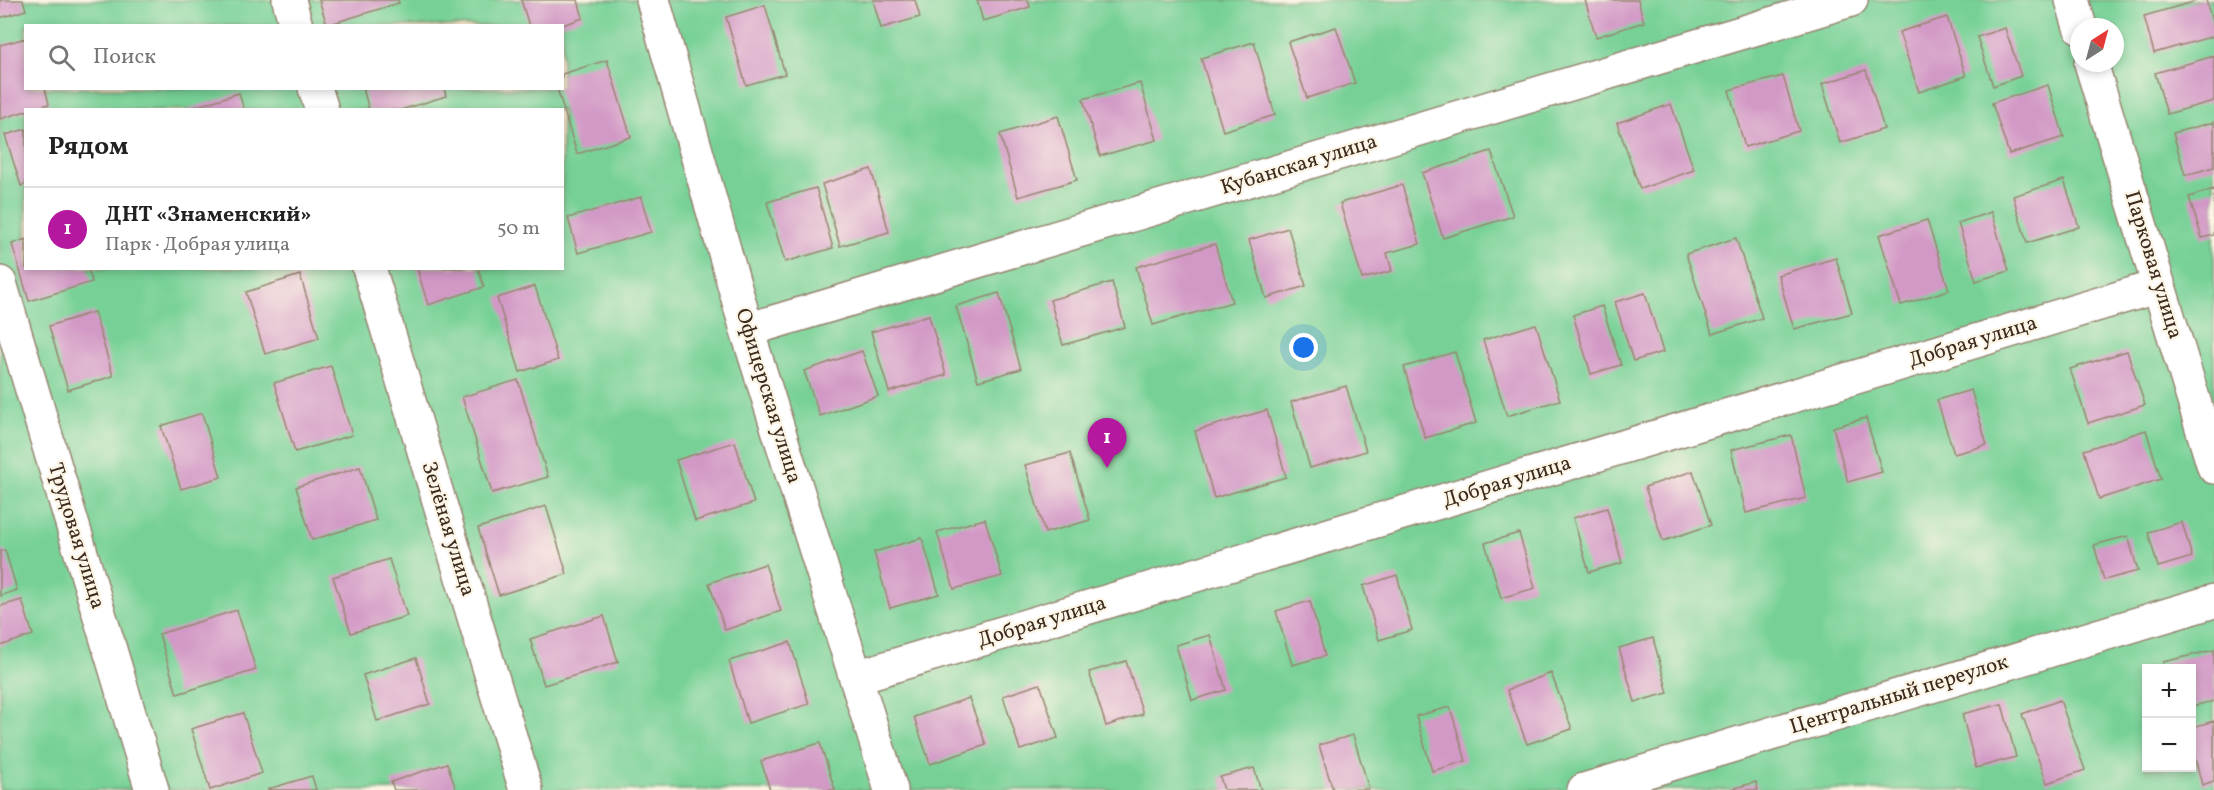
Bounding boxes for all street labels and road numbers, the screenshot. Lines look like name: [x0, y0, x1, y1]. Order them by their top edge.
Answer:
street label: Кубанская улица: [1217, 127, 1381, 203]
street label: Парковая улица: [2117, 187, 2189, 343]
street label: Офицерская улица: [728, 305, 808, 487]
street label: Добрая улица: [1905, 309, 2041, 375]
street label: Добрая улица: [1439, 449, 1575, 515]
street label: Зелёная улица: [414, 458, 482, 600]
street label: Трудовая улица: [40, 459, 112, 613]
street label: Добрая улица: [974, 589, 1110, 655]
street label: Центральный переулок: [1786, 648, 2012, 742]

